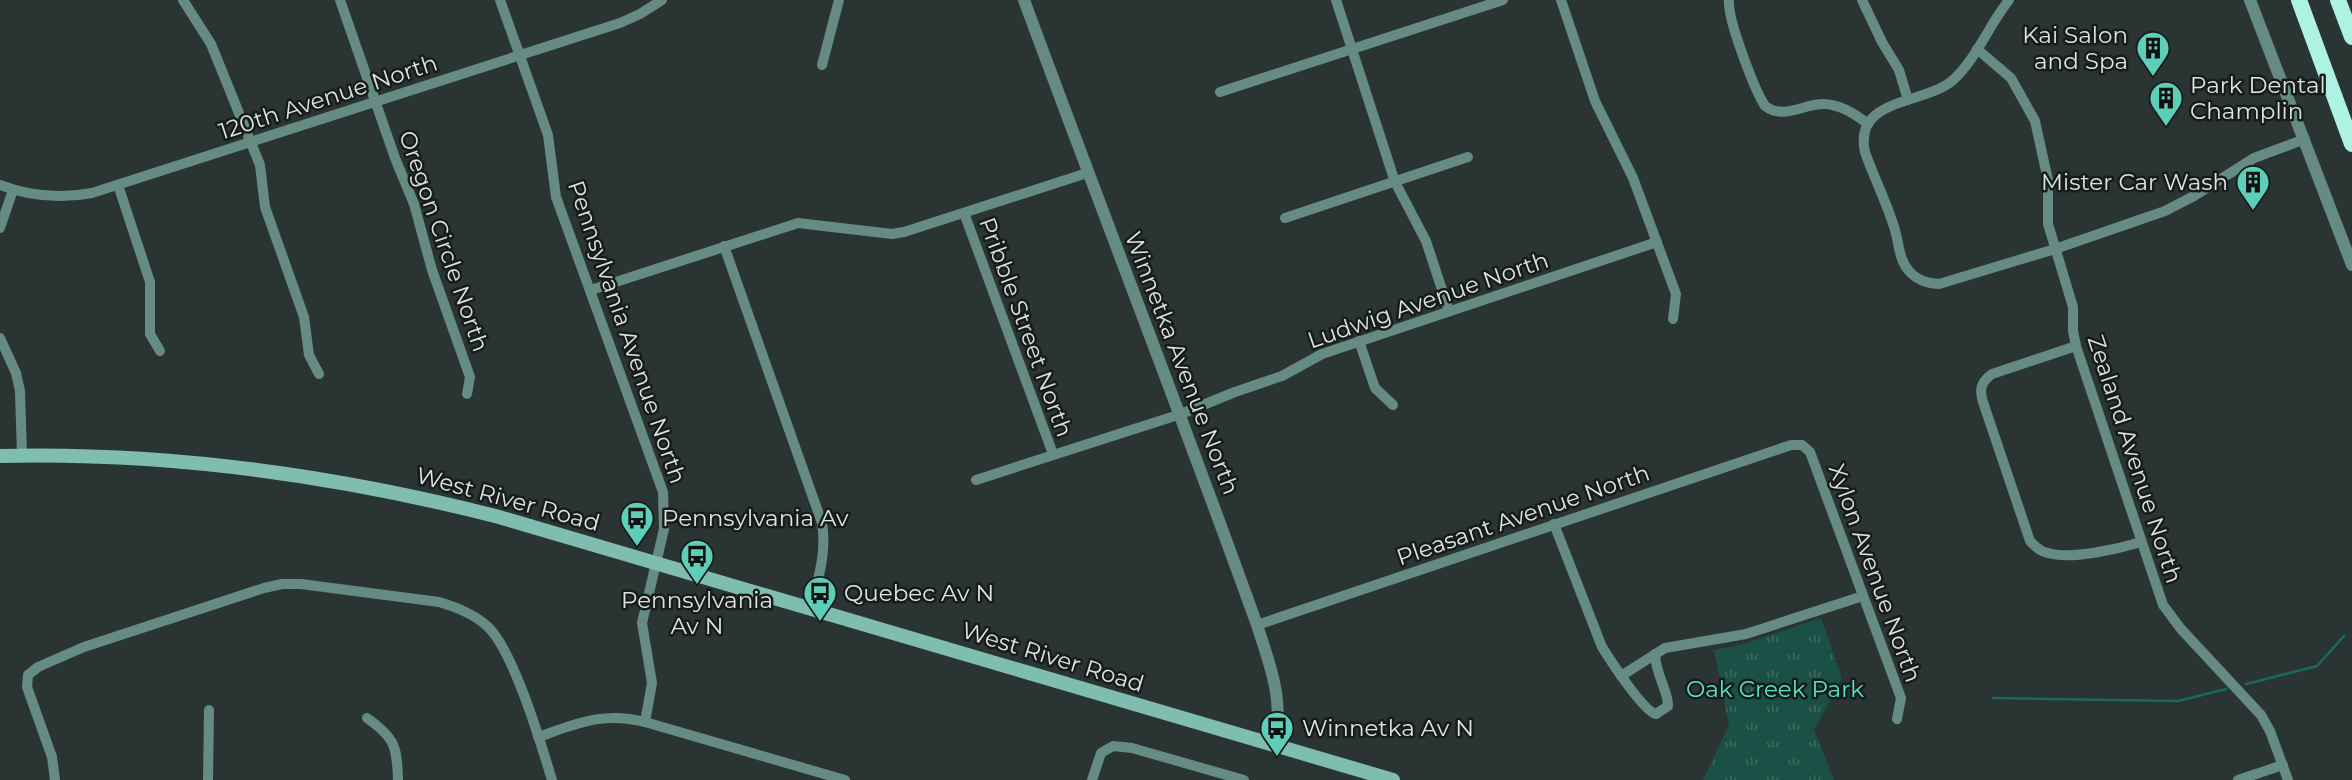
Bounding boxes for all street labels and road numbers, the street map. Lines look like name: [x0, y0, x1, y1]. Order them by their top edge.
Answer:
street label: 120th Avenue North: [215, 48, 441, 146]
street label: Oregon Circle North: [393, 127, 495, 355]
street label: Pennsylvania Avenue North: [562, 177, 692, 487]
street label: Pribble Street North: [973, 213, 1079, 441]
street label: Winnetka Avenue North: [1119, 228, 1245, 498]
street label: Ludwig Avenue North: [1304, 246, 1552, 354]
street label: Zealand Avenue North: [2082, 331, 2188, 587]
street label: Pleasant Avenue North: [1393, 458, 1653, 572]
street label: Xylon Avenue North: [1822, 460, 1928, 686]
street label: West River Road: [413, 461, 603, 537]
street label: West River Road: [959, 616, 1147, 698]

